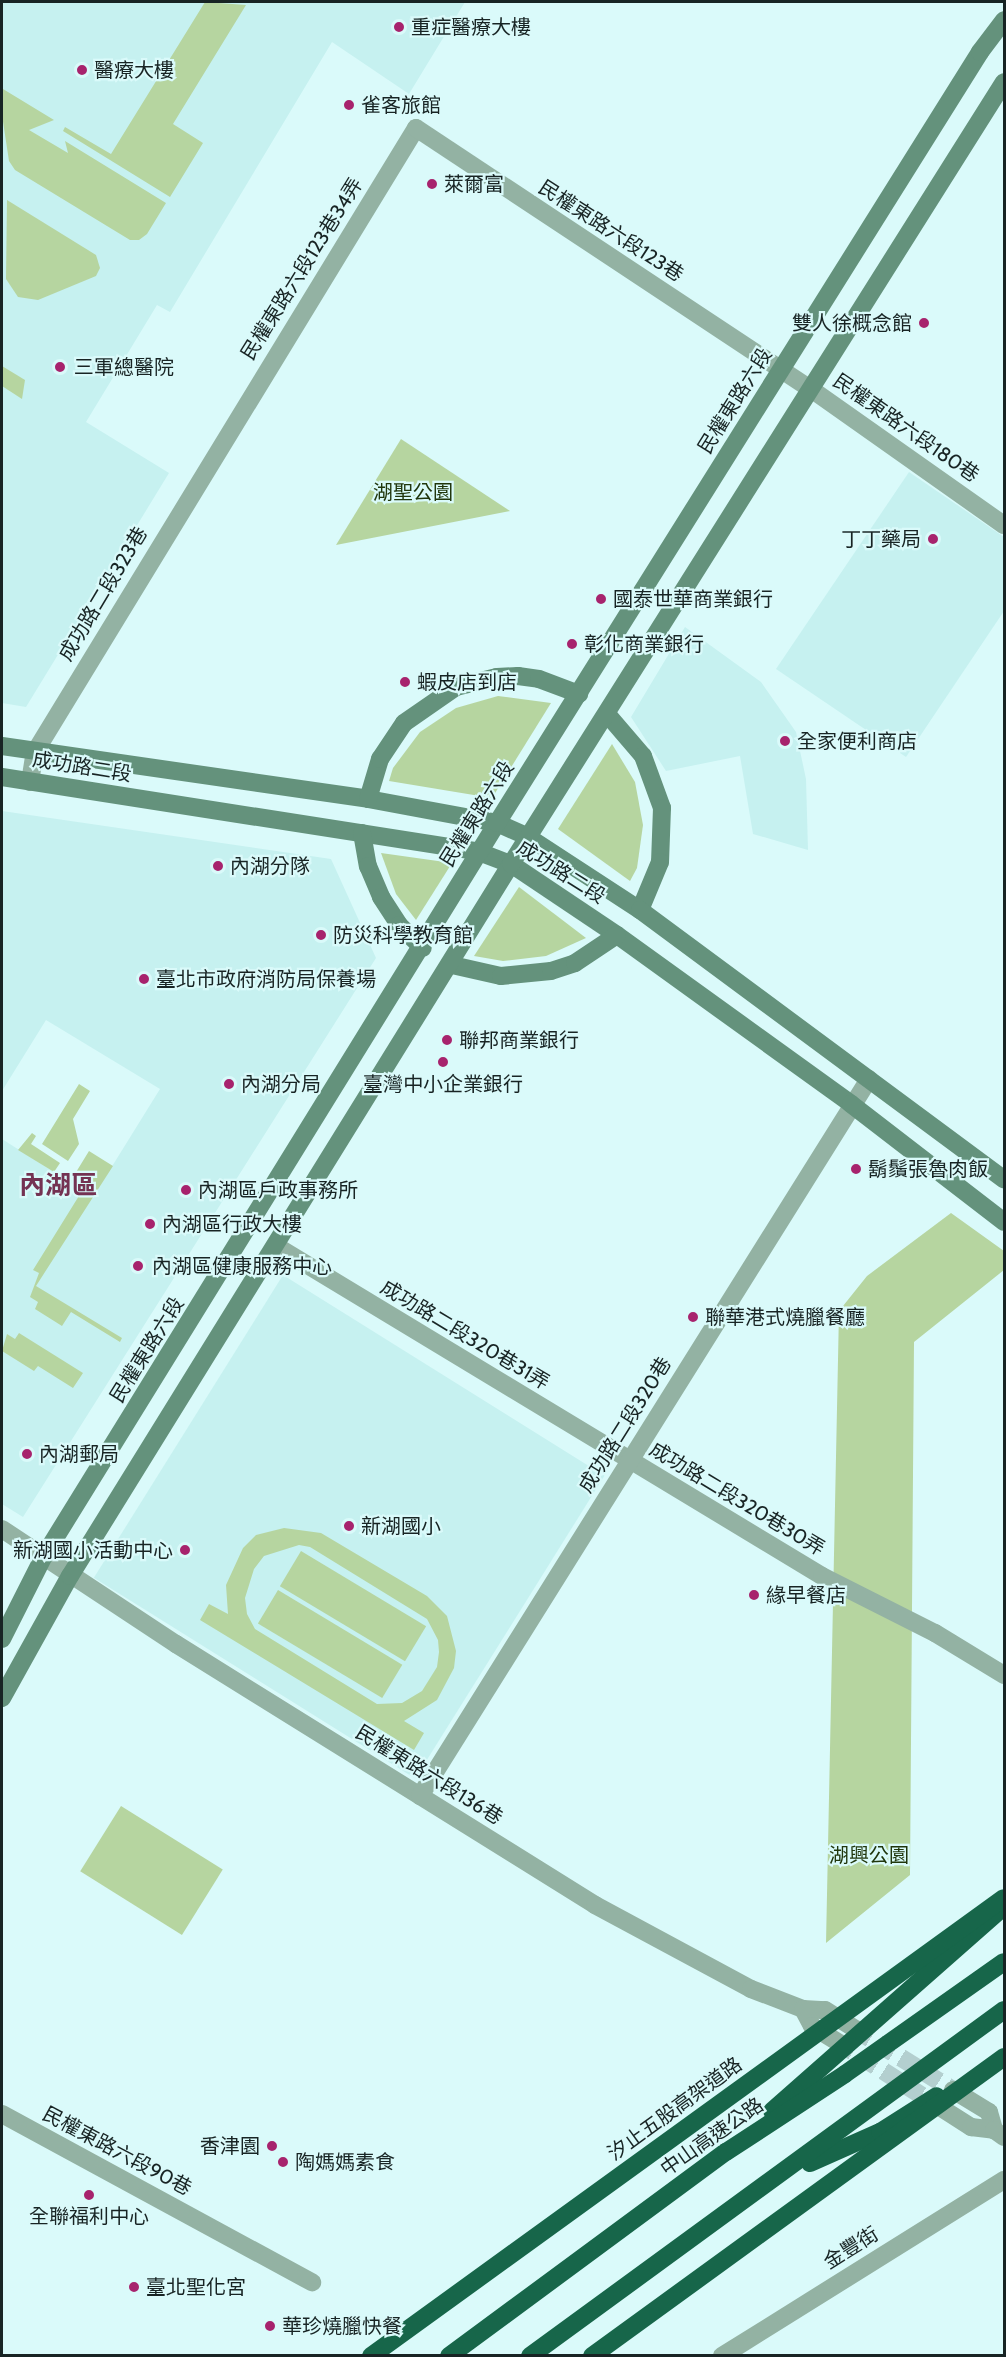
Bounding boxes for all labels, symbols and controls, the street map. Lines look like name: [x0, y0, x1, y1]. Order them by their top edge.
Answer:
place label: 重症醫療大樓: [411, 15, 531, 39]
marker: 重症醫療大樓: [392, 20, 406, 34]
place label: 醫療大樓: [94, 58, 174, 82]
marker: 醫療大樓: [75, 63, 89, 77]
place label: 雀客旅館: [361, 93, 441, 117]
marker: 雀客旅館: [342, 98, 356, 112]
place label: 萊爾富: [444, 172, 504, 196]
street label: 民權東路六段123巷34弄: [236, 174, 368, 364]
street label: 民權東路六段123巷: [534, 175, 688, 287]
marker: 萊爾富: [425, 177, 439, 191]
place label: 雙人徐概念館: [792, 311, 912, 335]
marker: 雙人徐概念館: [917, 316, 931, 330]
street label: 民權東路六段: [693, 344, 777, 458]
place label: 三軍總醫院: [74, 355, 174, 379]
marker: 三軍總醫院: [51, 358, 69, 376]
street label: 民權東路六段180巷: [828, 369, 984, 487]
park label: 湖聖公園: [373, 480, 453, 504]
street label: 成功路二段323巷: [54, 523, 152, 665]
place label: 丁丁藥局: [841, 527, 921, 551]
marker: 丁丁藥局: [926, 532, 940, 546]
place label: 國泰世華商業銀行: [613, 587, 773, 611]
marker: 國泰世華商業銀行: [594, 592, 608, 606]
place label: 彰化商業銀行: [584, 632, 704, 656]
marker: 彰化商業銀行: [565, 637, 579, 651]
place label: 蝦皮店到店: [417, 670, 517, 694]
marker: 蝦皮店到店: [398, 675, 412, 689]
place label: 全家便利商店: [797, 729, 917, 753]
marker: 全家便利商店: [778, 734, 792, 748]
street label: 成功路二段: [31, 747, 133, 787]
street label: 民權東路六段: [435, 757, 519, 871]
street label: 成功路二段: [512, 835, 610, 909]
place label: 內湖分隊: [230, 854, 310, 878]
marker: 內湖分隊: [211, 859, 225, 873]
place label: 防災科學教育館: [333, 923, 473, 947]
marker: 防災科學教育館: [314, 928, 328, 942]
place label: 臺北市政府消防局保養場: [156, 967, 376, 991]
marker: 臺北市政府消防局保養場: [137, 972, 151, 986]
place label: 聯邦商業銀行: [459, 1028, 579, 1052]
marker: 聯邦商業銀行: [440, 1033, 454, 1047]
marker: 臺灣中小企業銀行: [436, 1055, 450, 1069]
place label: 內湖分局: [241, 1072, 321, 1096]
place label: 臺灣中小企業銀行: [363, 1072, 523, 1096]
marker: 內湖分局: [222, 1077, 236, 1091]
place label: 鬍鬚張魯肉飯: [868, 1157, 988, 1181]
marker: 鬍鬚張魯肉飯: [849, 1162, 863, 1176]
district label: 內湖區: [19, 1170, 97, 1202]
place label: 內湖區戶政事務所: [198, 1178, 358, 1202]
marker: 內湖區戶政事務所: [179, 1183, 193, 1197]
place label: 內湖區行政大樓: [162, 1212, 302, 1236]
marker: 內湖區行政大樓: [143, 1217, 157, 1231]
place label: 內湖區健康服務中心: [152, 1254, 332, 1278]
marker: 內湖區健康服務中心: [129, 1257, 147, 1275]
street label: 成功路二段320巷31弄: [376, 1275, 554, 1395]
street label: 民權東路六段: [105, 1293, 189, 1407]
place label: 聯華港式燒臘餐廳: [705, 1305, 865, 1329]
marker: 聯華港式燒臘餐廳: [686, 1310, 700, 1324]
street label: 成功路二段320巷: [574, 1353, 676, 1497]
street label: 成功路二段320巷30弄: [645, 1437, 829, 1561]
place label: 內湖郵局: [39, 1442, 119, 1466]
marker: 內湖郵局: [20, 1447, 34, 1461]
place label: 新湖國小: [361, 1514, 441, 1538]
marker: 新湖國小: [342, 1519, 356, 1533]
place label: 新湖國小活動中心: [13, 1538, 173, 1562]
marker: 新湖國小活動中心: [178, 1543, 192, 1557]
place label: 緣早餐店: [766, 1583, 846, 1607]
marker: 緣早餐店: [747, 1588, 761, 1602]
street label: 民權東路六段136巷: [351, 1720, 507, 1830]
park label: 湖興公園: [829, 1843, 909, 1867]
street label: 汐止五股高架道路: [603, 2052, 747, 2166]
street label: 中山高速公路: [656, 2093, 768, 2181]
street label: 民權東路六段90巷: [38, 2102, 196, 2200]
place label: 香津園: [200, 2134, 260, 2158]
marker: 香津園: [265, 2139, 279, 2153]
place label: 陶媽媽素食: [295, 2150, 395, 2174]
marker: 陶媽媽素食: [276, 2155, 290, 2169]
marker: 全聯福利中心: [82, 2188, 96, 2202]
place label: 全聯福利中心: [29, 2204, 149, 2228]
street label: 金豐街: [819, 2222, 883, 2274]
place label: 臺北聖化宮: [146, 2275, 246, 2299]
marker: 臺北聖化宮: [127, 2280, 141, 2294]
place label: 華珍燒臘快餐: [282, 2314, 402, 2338]
marker: 華珍燒臘快餐: [263, 2319, 277, 2333]

